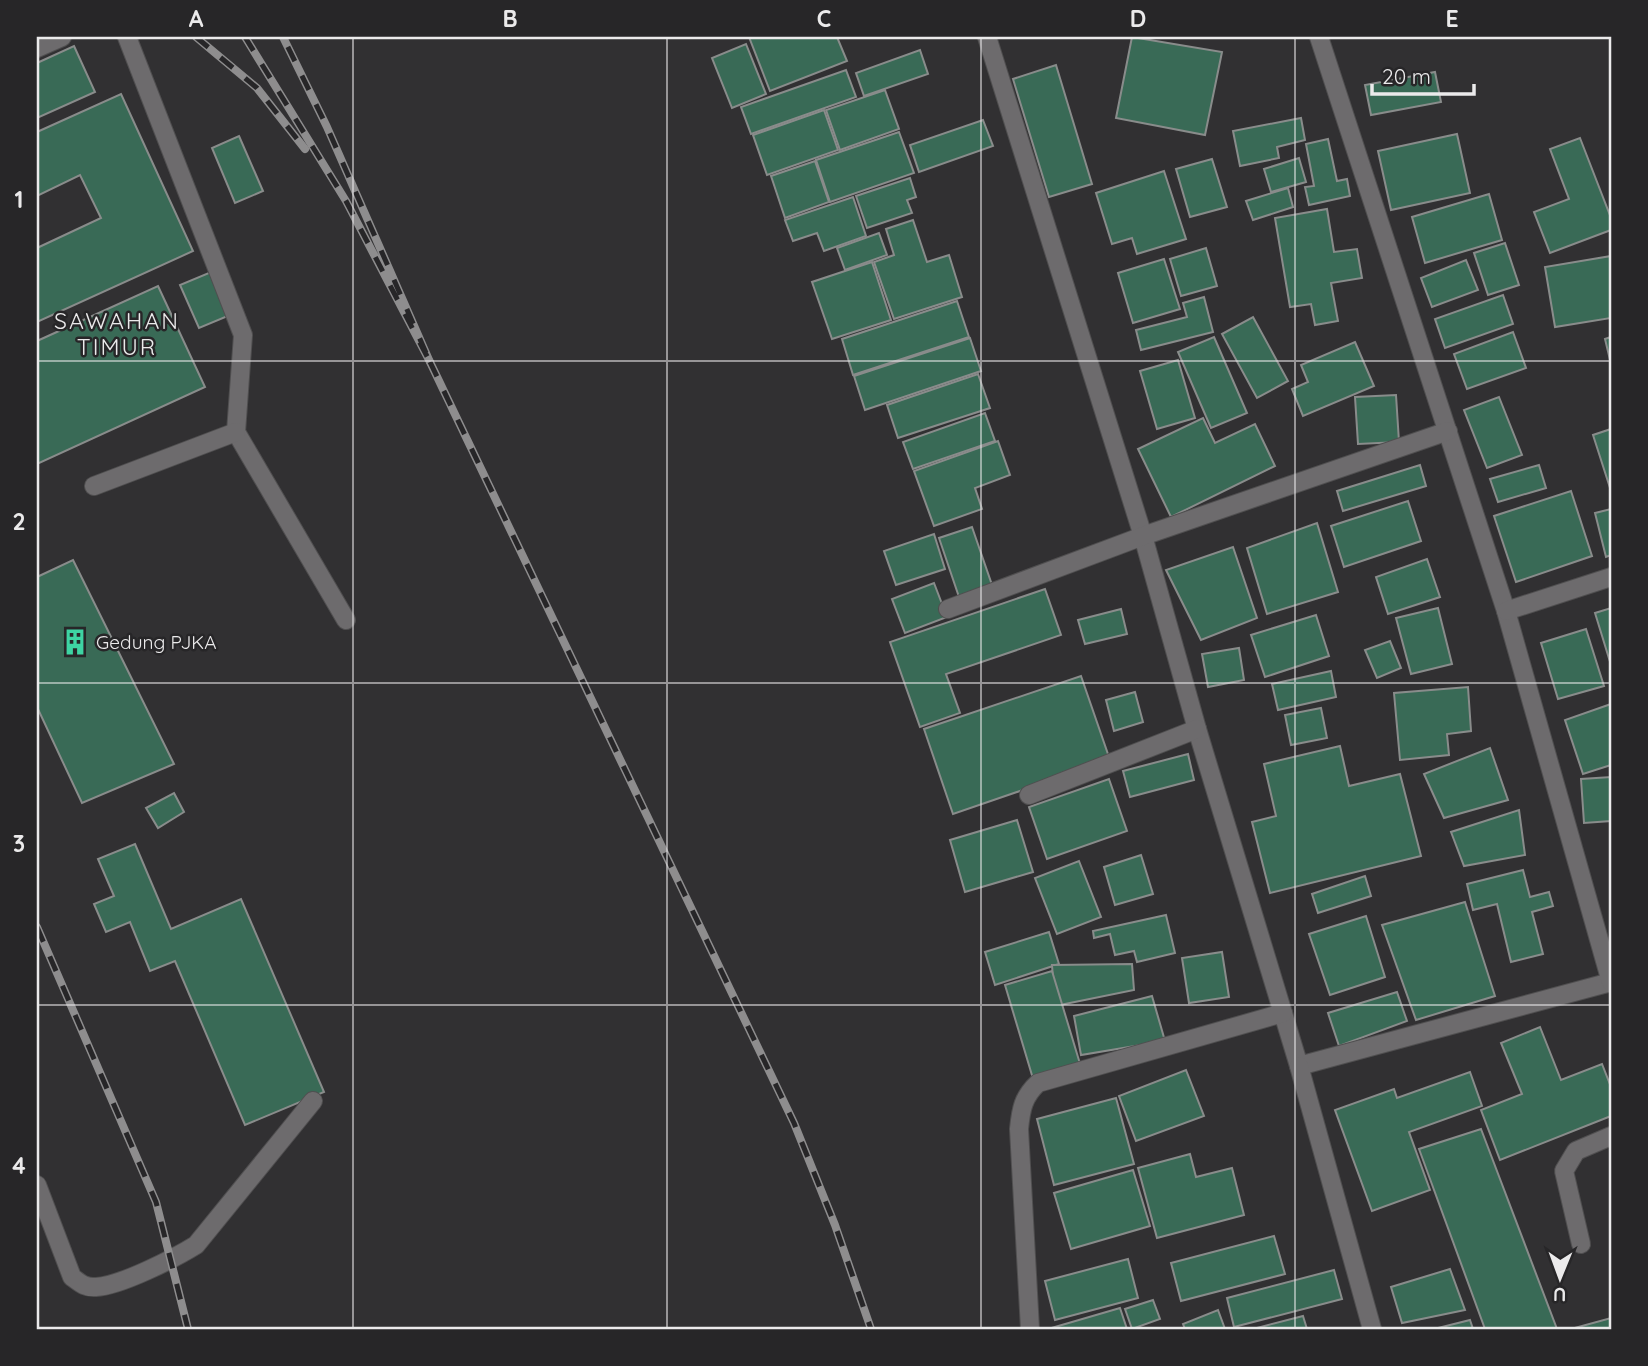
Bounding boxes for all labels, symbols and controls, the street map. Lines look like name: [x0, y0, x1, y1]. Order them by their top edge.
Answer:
text: A: [189, 4, 204, 33]
text: B: [502, 4, 518, 33]
text: C: [817, 4, 831, 33]
text: D: [1130, 4, 1146, 33]
text: E: [1445, 4, 1459, 33]
scale bar: [1372, 52, 1473, 96]
text: 20 m: [1382, 63, 1431, 89]
text: 1: [15, 185, 23, 214]
district label: SAWAHAN TIMUR: [54, 306, 180, 361]
text: 2: [12, 507, 26, 536]
building icon: Gedung PJKA: [60, 627, 90, 657]
place label: Gedung PJKA: [96, 630, 216, 654]
text: 3: [13, 829, 25, 858]
text: 4: [12, 1151, 26, 1180]
north arrow: [1526, 1244, 1596, 1314]
text: U: [1553, 1283, 1567, 1307]

